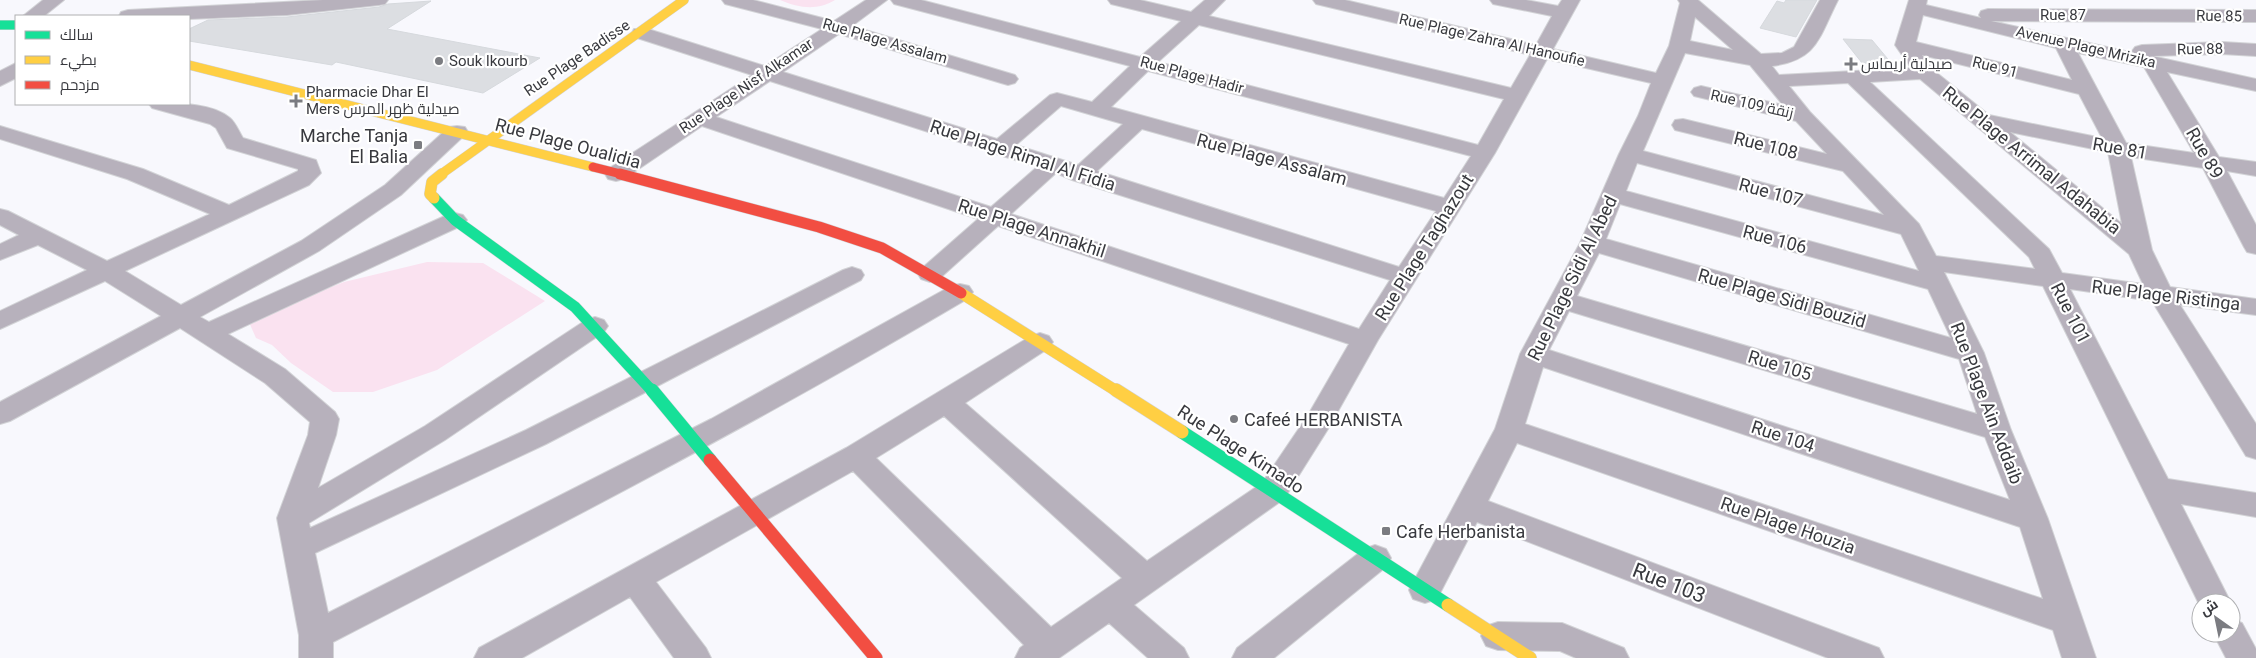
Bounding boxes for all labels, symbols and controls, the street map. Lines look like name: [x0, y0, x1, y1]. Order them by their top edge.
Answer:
street label: Rue 87: [2040, 6, 2086, 24]
street label: Rue 85: [2196, 7, 2242, 25]
street label: Rue Plage Zahra Al Hanoufie: [1397, 10, 1587, 70]
legend: [15, 15, 190, 105]
street label: Rue Plage Assalam: [821, 15, 949, 67]
street label: Rue Plage Badisse: [521, 16, 633, 100]
street label: Avenue Plage Mrizika: [2014, 22, 2158, 72]
text: سالك: [60, 26, 93, 44]
street label: Rue Plage Nisf Alkamar: [676, 35, 816, 137]
street label: Rue 88: [2177, 40, 2223, 58]
text: بطيء: [60, 51, 97, 72]
place label: Souk lkourb: [449, 52, 528, 70]
street label: Rue Plage Hadir: [1138, 53, 1246, 97]
street label: Rue 91: [1970, 53, 2020, 81]
place label: صيدلية أريماس: [1861, 54, 1953, 74]
marker: Souk lkourb: [433, 55, 445, 67]
marker: صيدلية أريماس: [1845, 58, 1857, 70]
text: مزدحم: [60, 76, 100, 95]
street label: Rue Plage Arrimal Adahabia: [1939, 82, 2125, 238]
place label: Pharmacie Dhar El Mers صيدلية ظهر المرس: [306, 83, 460, 119]
street label: Rue 109 زنقة: [1709, 86, 1795, 122]
marker: Pharmacie Dhar El Mers صيدلية ظهر المرس: [290, 95, 302, 107]
street label: Rue Plage Oualidia: [493, 113, 643, 173]
street label: Rue Plage Rimal Al Fidia: [928, 115, 1118, 195]
street label: Rue 89: [2182, 124, 2228, 182]
place label: Marche Tanja El Balia: [300, 125, 408, 167]
street label: Rue 108: [1732, 127, 1800, 163]
street label: Rue Plage Assalam: [1195, 129, 1349, 189]
street label: Rue 81: [2091, 133, 2149, 163]
marker: Marche Tanja El Balia: [412, 139, 424, 151]
street label: Rue Plage Taghazout: [1370, 170, 1478, 324]
street label: Rue 107: [1737, 173, 1805, 211]
street label: Rue Plage Sidi Al Abed: [1523, 192, 1621, 364]
street label: Rue Plage Annakhil: [956, 194, 1108, 262]
street label: Rue 106: [1741, 220, 1809, 258]
street label: Rue Plage Sidi Bouzid: [1696, 264, 1868, 332]
street label: Rue Plage Ristinga: [2091, 275, 2241, 315]
street label: Rue 101: [2047, 279, 2095, 347]
street label: Rue Plage Ain Addaib: [1946, 319, 2028, 487]
street label: Rue 105: [1746, 345, 1814, 385]
street label: Rue Plage Kimado: [1174, 400, 1308, 498]
place label: Cafeé HERBANISTA: [1244, 409, 1403, 430]
marker: Cafeé HERBANISTA: [1228, 413, 1240, 425]
street label: Rue 104: [1749, 416, 1817, 456]
street label: Rue Plage Houzia: [1718, 492, 1858, 558]
place label: Cafe Herbanista: [1396, 521, 1525, 542]
marker: Cafe Herbanista: [1380, 525, 1392, 537]
street label: Rue 103: [1629, 558, 1709, 608]
north arrow: [2191, 593, 2241, 643]
text: ش: [2197, 595, 2221, 620]

